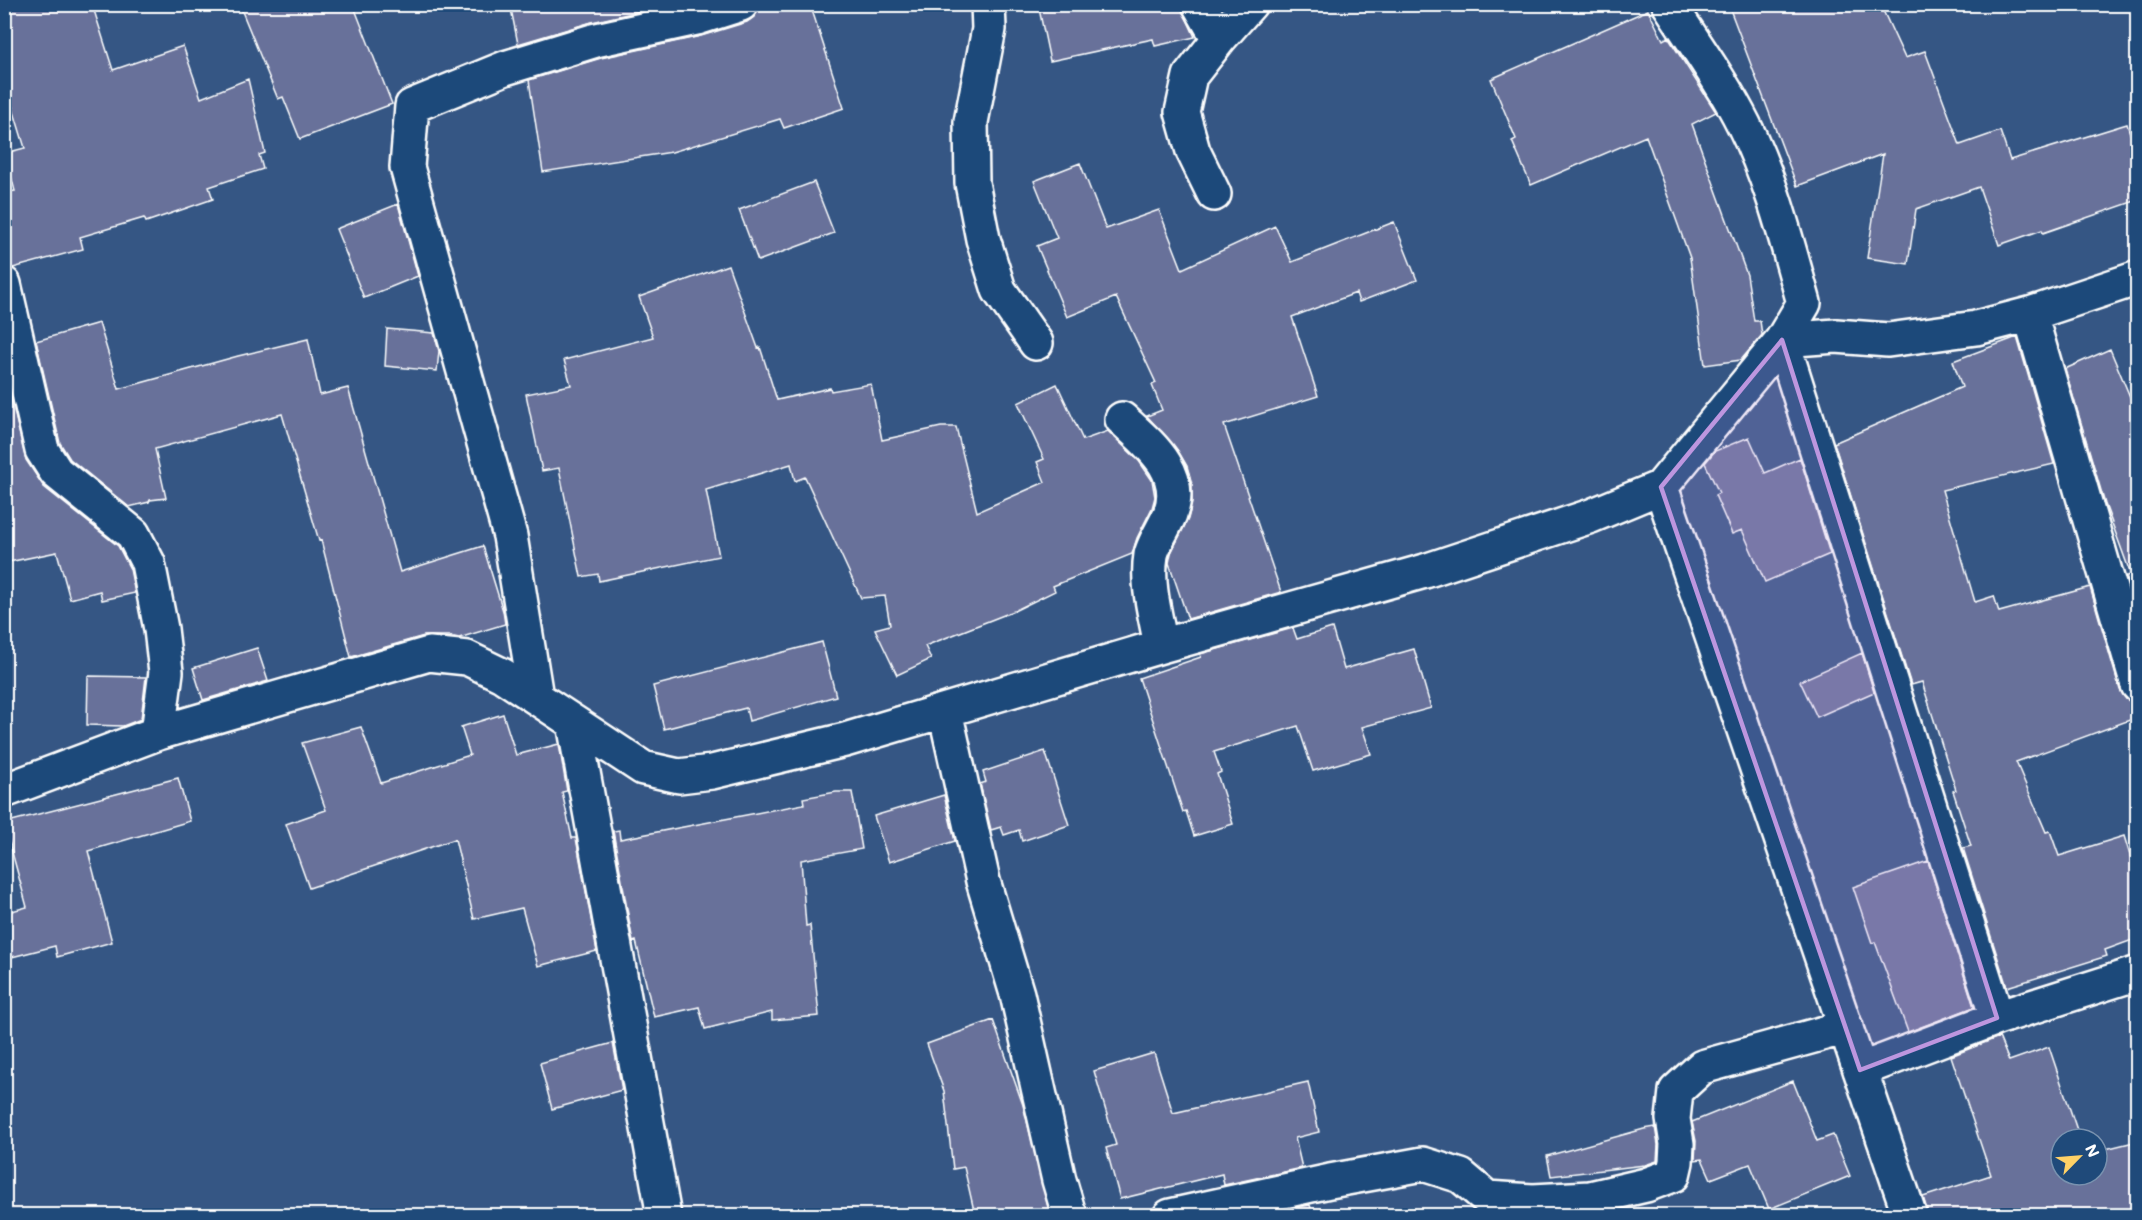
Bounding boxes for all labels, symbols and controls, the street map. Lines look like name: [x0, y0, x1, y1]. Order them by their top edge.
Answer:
north arrow: [2049, 1127, 2109, 1187]
text: N: [2081, 1141, 2105, 1160]

